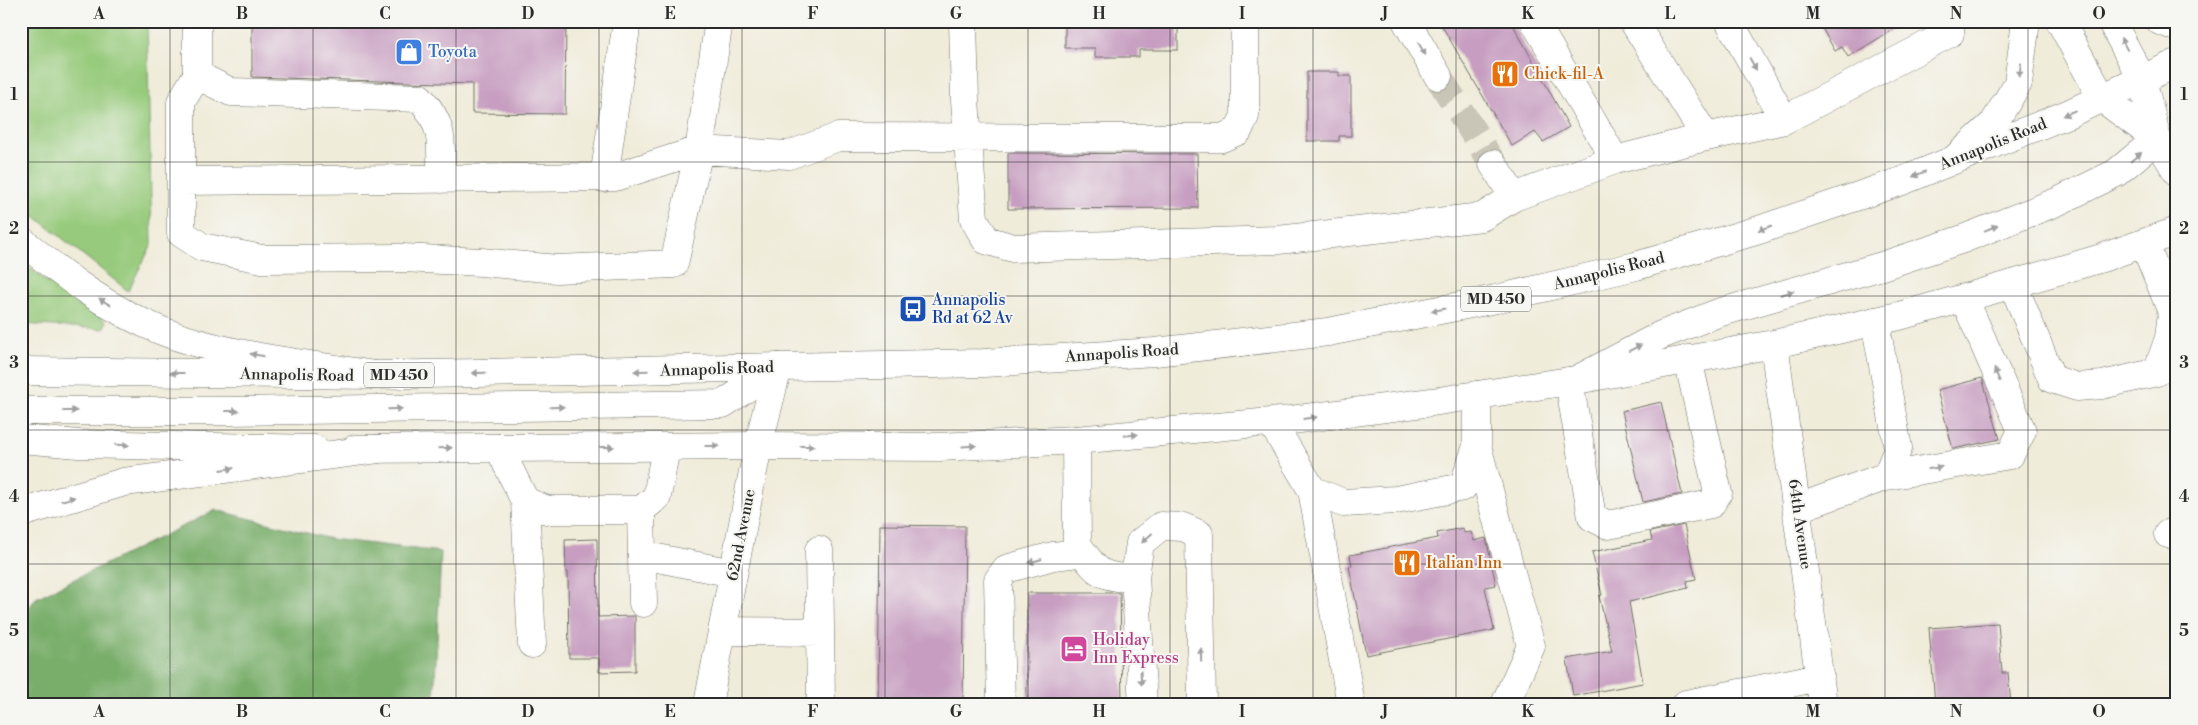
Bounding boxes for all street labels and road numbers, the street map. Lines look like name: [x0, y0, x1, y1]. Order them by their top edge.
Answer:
street label: Annapolis Road: [1936, 113, 2050, 175]
street label: Annapolis Road: [1550, 248, 1667, 295]
road number: MD 450: [1461, 286, 1531, 312]
street label: Annapolis Road: [1064, 339, 1179, 367]
street label: Annapolis Road: [659, 357, 774, 381]
road number: MD 450: [364, 362, 434, 388]
street label: Annapolis Road: [239, 364, 354, 386]
street label: 64th Avenue: [1784, 478, 1816, 570]
street label: 62nd Avenue: [722, 487, 760, 583]

